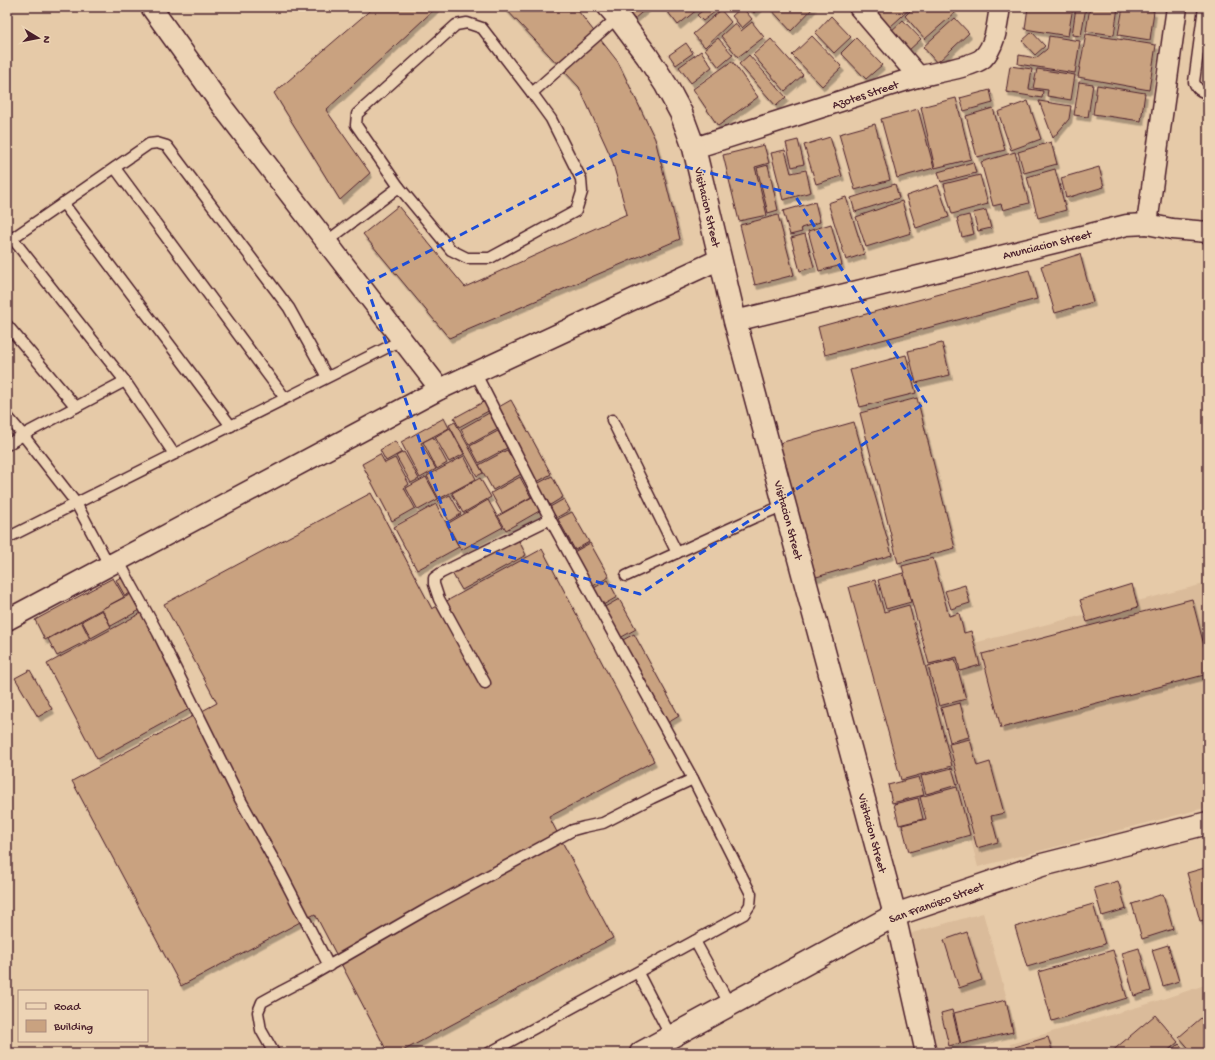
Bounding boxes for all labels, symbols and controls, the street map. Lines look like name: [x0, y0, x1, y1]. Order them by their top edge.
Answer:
north arrow: [18, 18, 58, 58]
text: N: [39, 35, 52, 44]
street label: Azotes Street: [831, 78, 902, 113]
street label: Visitacion Street: [690, 165, 722, 250]
street label: Anunciacion Street: [1002, 228, 1094, 264]
street label: Visitacion Street: [770, 478, 805, 563]
street label: Visitacion Street: [854, 791, 889, 876]
street label: San Francisco Street: [887, 880, 987, 928]
legend: [18, 990, 148, 1042]
text: Road: [54, 1001, 81, 1015]
text: Building: [53, 1021, 93, 1035]

